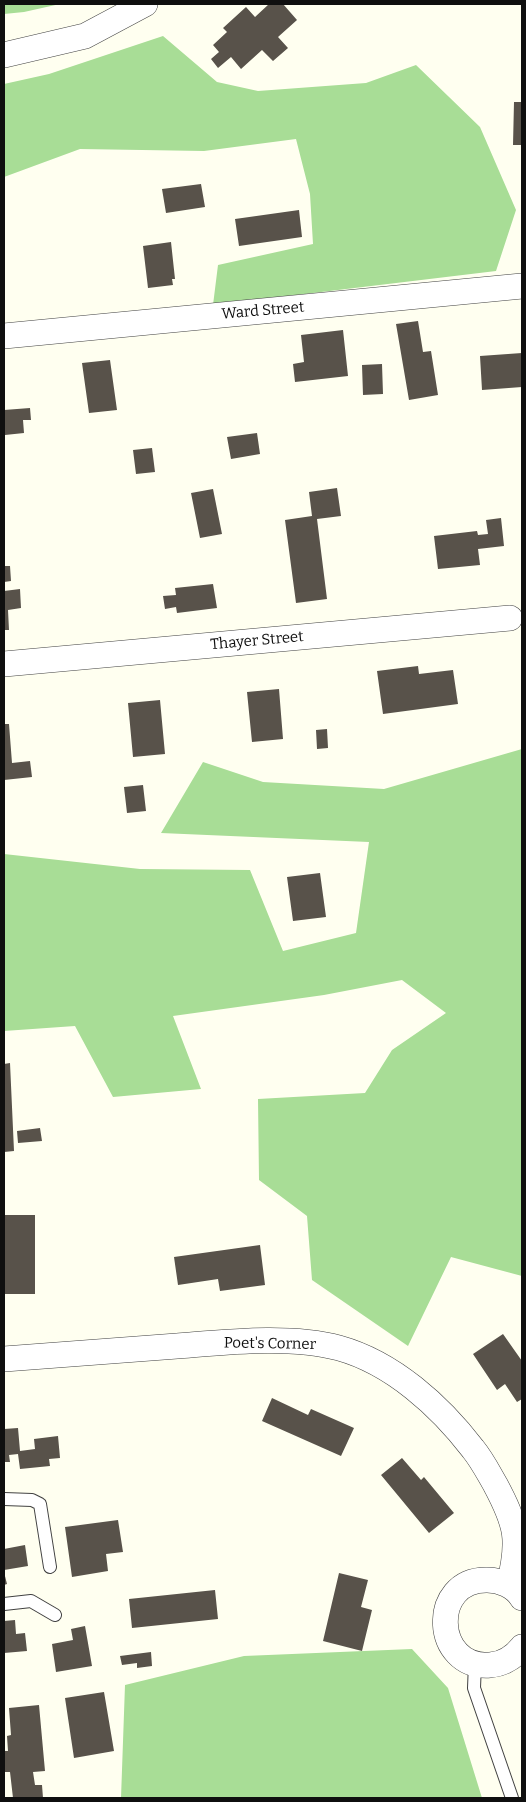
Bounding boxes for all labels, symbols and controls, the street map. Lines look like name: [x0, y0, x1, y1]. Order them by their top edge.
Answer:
street label: Ward Street: [221, 298, 305, 324]
street label: Thayer Street: [210, 628, 304, 654]
street label: Poet's Corner: [224, 1334, 316, 1354]

